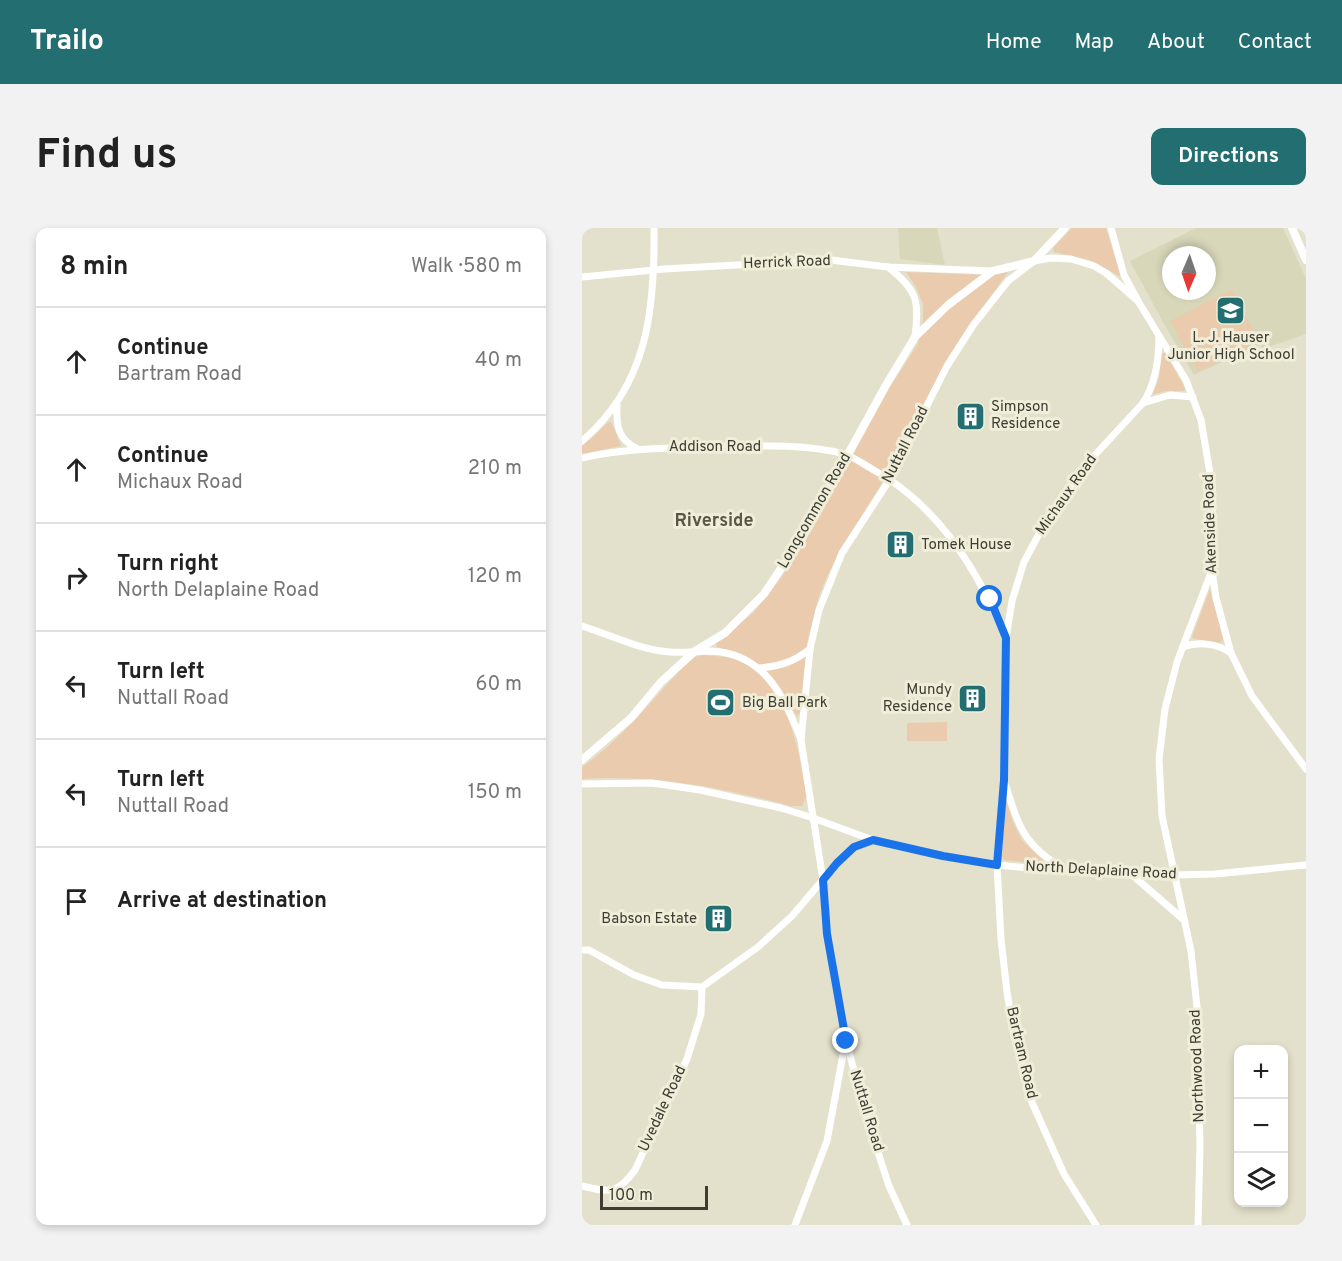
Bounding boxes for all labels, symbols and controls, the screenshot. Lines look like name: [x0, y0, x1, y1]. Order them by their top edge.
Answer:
text: Trailo: [30, 24, 104, 60]
text: Home: [986, 29, 1042, 56]
text: Map: [1075, 29, 1114, 56]
text: About: [1147, 29, 1205, 56]
text: Contact: [1238, 29, 1312, 56]
button: Directions: [1151, 128, 1306, 185]
text: Find us: [36, 130, 177, 183]
north arrow: [1162, 246, 1216, 300]
text: 8 min: [60, 251, 128, 284]
street label: Herrick Road: [743, 252, 831, 274]
text: Walk · 580 m: [411, 254, 522, 280]
school or university icon: L. J. Hauser Junior High School: [1215, 295, 1247, 327]
place label: L. J. Hauser Junior High School: [1167, 329, 1295, 365]
text: Continue: [117, 335, 208, 362]
icon: ahead: [60, 345, 93, 378]
text: 40 m: [475, 348, 522, 374]
text: Bartram Road: [117, 362, 242, 388]
place label: Simpson Residence: [991, 398, 1060, 434]
building icon: Simpson Residence: [954, 400, 986, 432]
street label: Nuttall Road: [878, 403, 934, 487]
street label: Addison Road: [669, 438, 761, 457]
text: Continue: [117, 443, 208, 470]
street label: Longcommon Road: [774, 450, 856, 572]
street label: Michaux Road: [1032, 451, 1102, 539]
icon: ahead: [60, 453, 93, 486]
text: 210 m: [468, 456, 522, 482]
text: Michaux Road: [117, 470, 243, 496]
street label: Akenside Road: [1200, 474, 1222, 574]
district label: Riverside: [674, 510, 754, 533]
building icon: Tomek House: [884, 529, 916, 561]
place label: Tomek House: [921, 536, 1011, 555]
text: Turn right: [117, 551, 219, 578]
icon: right: [60, 561, 93, 594]
text: 120 m: [468, 564, 522, 590]
text: North Delaplaine Road: [117, 578, 319, 604]
route start: [976, 585, 1002, 611]
text: Turn left: [117, 659, 205, 686]
icon: left: [60, 669, 93, 702]
text: 60 m: [476, 672, 522, 698]
place label: Mundy Residence: [883, 681, 952, 717]
building icon: Mundy Residence: [957, 683, 989, 715]
text: Nuttall Road: [117, 686, 229, 712]
sports icon: Big Ball Park: [705, 687, 737, 719]
place label: Big Ball Park: [742, 694, 828, 713]
text: Turn left: [117, 767, 205, 794]
icon: left: [60, 777, 93, 810]
text: 150 m: [468, 780, 522, 806]
text: Nuttall Road: [117, 794, 229, 820]
street label: North Delaplaine Road: [1025, 858, 1177, 884]
icon: arrive: [60, 885, 93, 918]
text: Arrive at destination: [117, 888, 327, 915]
building icon: Babson Estate: [702, 903, 734, 935]
place label: Babson Estate: [601, 910, 697, 929]
street label: Bartram Road: [1001, 1005, 1041, 1101]
street label: Northwood Road: [1187, 1009, 1209, 1123]
route end: [832, 1027, 858, 1053]
map controls: [1234, 1045, 1288, 1207]
button: +: [1234, 1045, 1288, 1099]
street label: Uvedale Road: [635, 1063, 691, 1155]
street label: Nuttall Road: [845, 1068, 887, 1154]
button: −: [1234, 1099, 1288, 1153]
button: layers: [1234, 1153, 1288, 1207]
scale bar: [600, 1183, 708, 1210]
text: 100 m: [609, 1186, 653, 1206]

